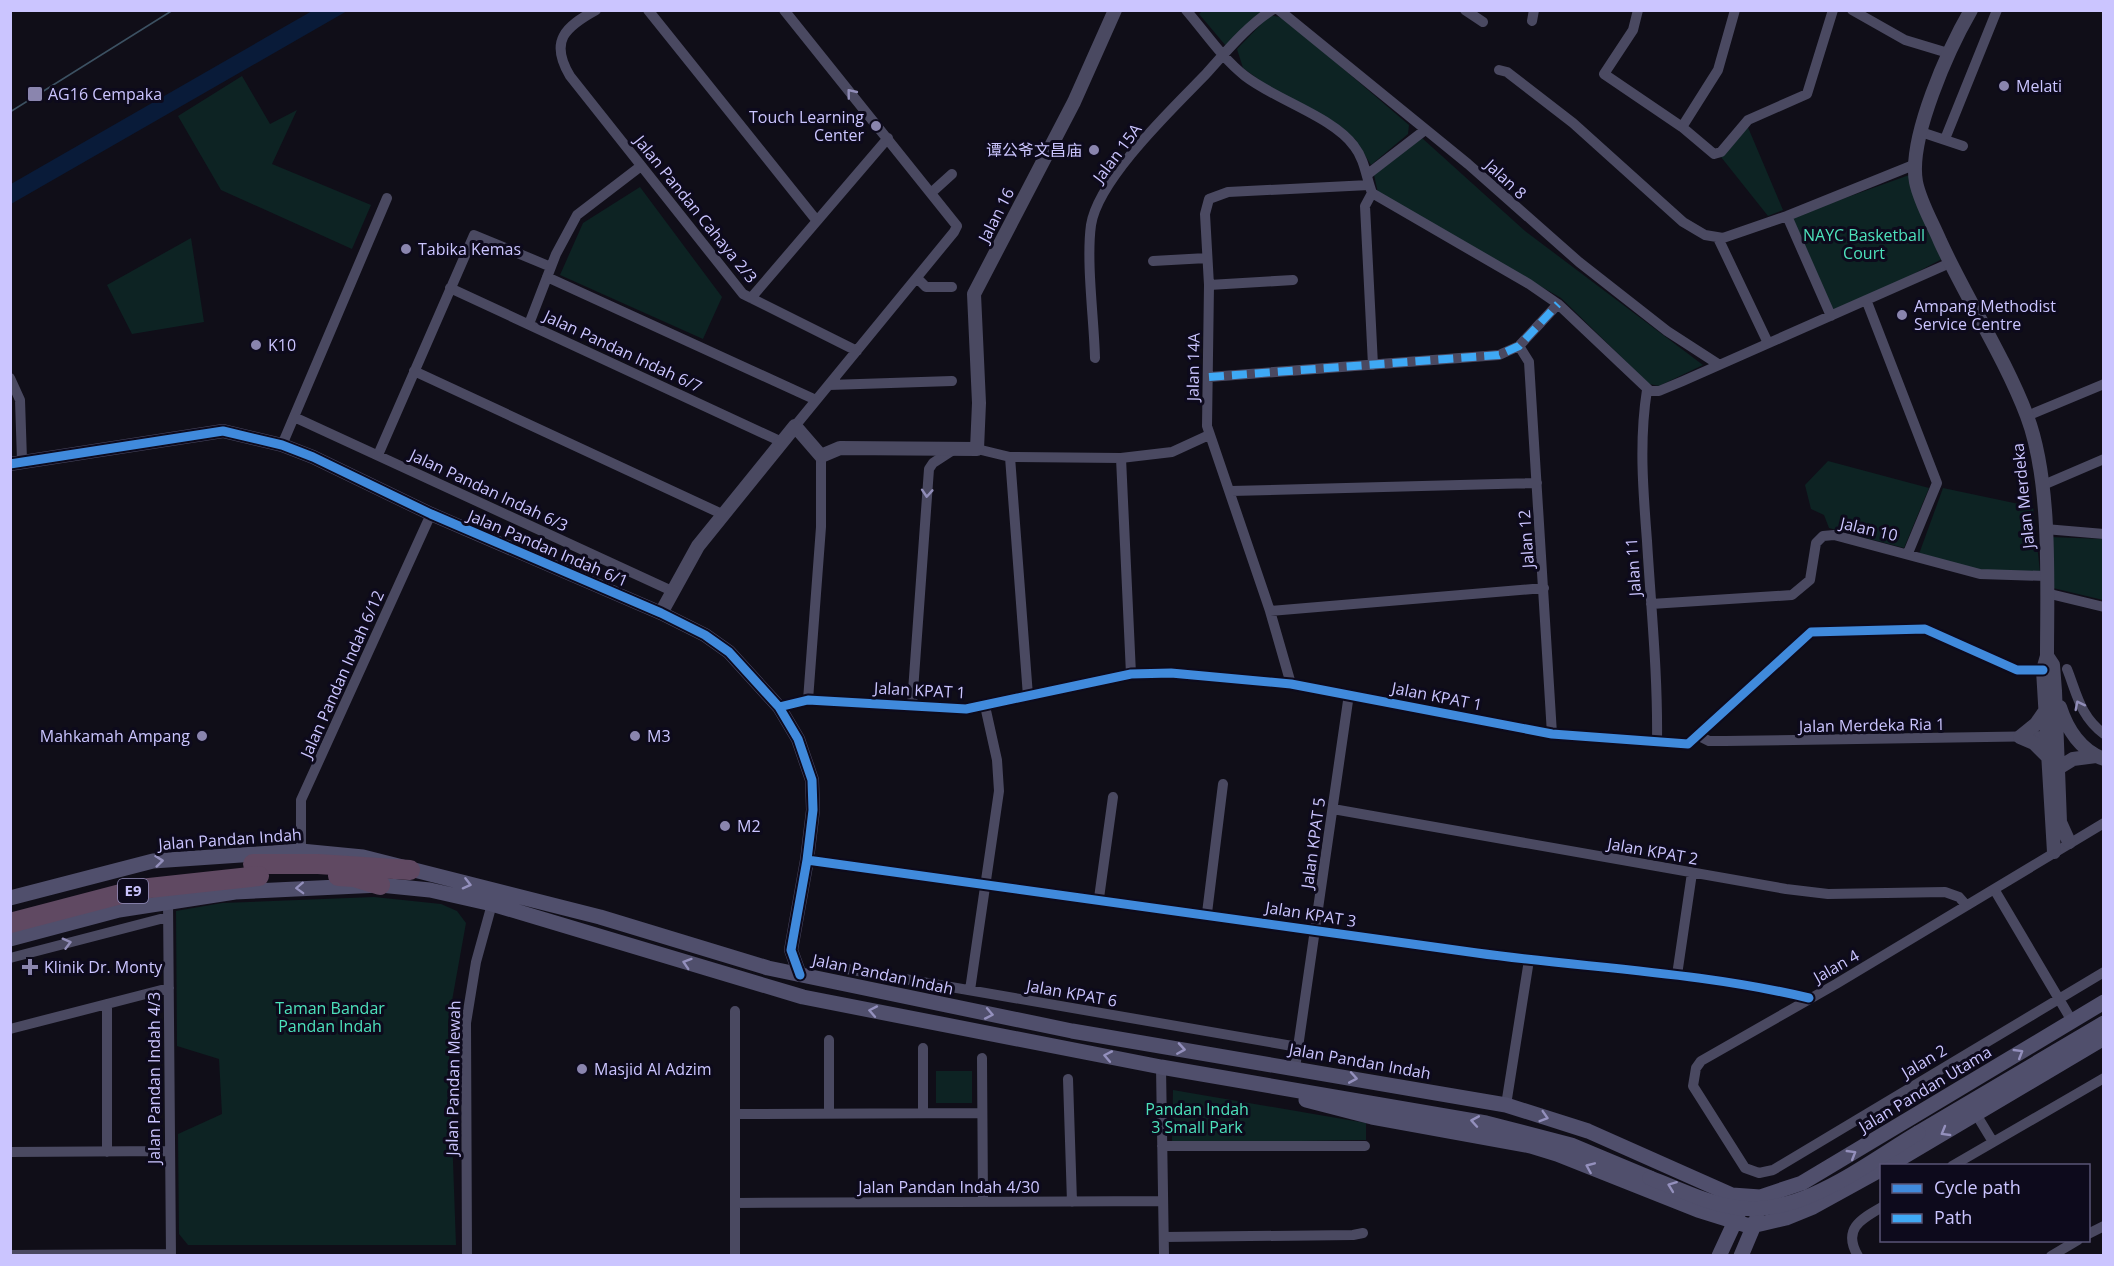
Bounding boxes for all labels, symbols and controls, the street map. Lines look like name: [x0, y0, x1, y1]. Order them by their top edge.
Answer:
place label: Melati: [2016, 75, 2062, 97]
marker: Melati: [1997, 79, 2011, 93]
place label: AG16 Cempaka: [48, 83, 162, 105]
marker: AG16 Cempaka: [26, 85, 44, 103]
one-way arrow: [847, 89, 858, 100]
place label: Touch Learning Center: [749, 106, 864, 146]
street label: Jalan 15A: [1086, 118, 1147, 189]
marker: Touch Learning Center: [869, 119, 883, 133]
street label: Jalan Pandan Cahaya 2/3: [628, 129, 762, 287]
place label: 谭公爷文昌庙: [986, 139, 1082, 161]
marker: 谭公爷文昌庙: [1087, 143, 1101, 157]
street label: Jalan 8: [1479, 153, 1532, 204]
street label: Jalan 16: [972, 184, 1019, 248]
park label: NAYC Basketball Court: [1803, 224, 1925, 264]
place label: Tabika Kemas: [418, 238, 521, 260]
marker: Tabika Kemas: [399, 242, 413, 256]
place label: Ampang Methodist Service Centre: [1914, 295, 2056, 335]
street label: Jalan Pandan Indah 6/7: [539, 304, 706, 397]
marker: Ampang Methodist Service Centre: [1895, 308, 1909, 322]
street label: Jalan 14A: [1181, 332, 1205, 403]
place label: K10: [268, 334, 296, 356]
marker: K10: [249, 338, 263, 352]
street label: Jalan Merdeka: [2007, 442, 2040, 552]
street label: Jalan Pandan Indah 6/3: [405, 443, 572, 536]
one-way arrow: [921, 488, 934, 497]
street label: Jalan Pandan Indah 6/1: [463, 503, 632, 592]
street label: Jalan 12: [1513, 509, 1539, 571]
street label: Jalan 10: [1836, 511, 1900, 546]
street label: Jalan 11: [1620, 537, 1646, 599]
street label: Jalan Pandan Indah 6/12: [294, 587, 389, 763]
street label: Jalan KPAT 1: [1388, 676, 1484, 716]
street label: Jalan KPAT 1: [872, 677, 966, 703]
one-way arrow: [2075, 700, 2087, 711]
street label: Jalan Merdeka Ria 1: [1797, 713, 1945, 737]
place label: Mahkamah Ampang: [40, 725, 190, 747]
place label: M3: [647, 725, 671, 747]
marker: Mahkamah Ampang: [195, 729, 209, 743]
marker: M3: [628, 729, 642, 743]
street label: Jalan KPAT 5: [1295, 796, 1330, 892]
place label: M2: [737, 815, 761, 837]
marker: M2: [718, 819, 732, 833]
street label: Jalan Pandan Indah: [155, 823, 303, 855]
street label: Jalan KPAT 2: [1604, 832, 1700, 870]
one-way arrow: [154, 855, 163, 868]
one-way arrow: [462, 877, 472, 890]
road number: E9: [118, 879, 148, 903]
one-way arrow: [296, 882, 305, 895]
street label: Jalan KPAT 3: [1262, 896, 1358, 932]
one-way arrow: [61, 938, 72, 950]
street label: Jalan 4: [1807, 944, 1863, 989]
street label: Jalan Pandan Indah: [808, 948, 956, 1000]
place label: Klinik Dr. Monty: [44, 956, 163, 978]
marker: Klinik Dr. Monty: [21, 958, 39, 976]
one-way arrow: [682, 958, 693, 970]
street label: Jalan KPAT 6: [1023, 974, 1119, 1012]
street label: Jalan Pandan Indah 4/3: [143, 992, 165, 1166]
park label: Taman Bandar Pandan Indah: [275, 997, 385, 1037]
street label: Jalan Pandan Mewah: [441, 1000, 465, 1158]
one-way arrow: [869, 1005, 878, 1017]
one-way arrow: [984, 1007, 994, 1020]
street label: Jalan Pandan Indah: [1285, 1037, 1433, 1084]
street label: Jalan 2: [1896, 1039, 1951, 1084]
street label: Jalan Pandan Utama: [1853, 1041, 1995, 1138]
one-way arrow: [1176, 1042, 1185, 1054]
one-way arrow: [2013, 1049, 2023, 1061]
one-way arrow: [1103, 1050, 1113, 1063]
place label: Masjid Al Adzim: [594, 1058, 712, 1080]
marker: Masjid Al Adzim: [575, 1062, 589, 1076]
one-way arrow: [1347, 1071, 1357, 1084]
park label: Pandan Indah 3 Small Park: [1145, 1098, 1249, 1138]
one-way arrow: [1538, 1110, 1549, 1122]
one-way arrow: [1470, 1115, 1480, 1128]
one-way arrow: [1941, 1125, 1951, 1136]
one-way arrow: [1846, 1150, 1856, 1161]
one-way arrow: [1585, 1162, 1596, 1174]
legend: [1880, 1164, 2090, 1242]
text: Cycle path: [1934, 1175, 2021, 1199]
street label: Jalan Pandan Indah 4/30: [856, 1176, 1040, 1198]
one-way arrow: [1667, 1181, 1678, 1193]
text: Path: [1934, 1205, 1972, 1229]

